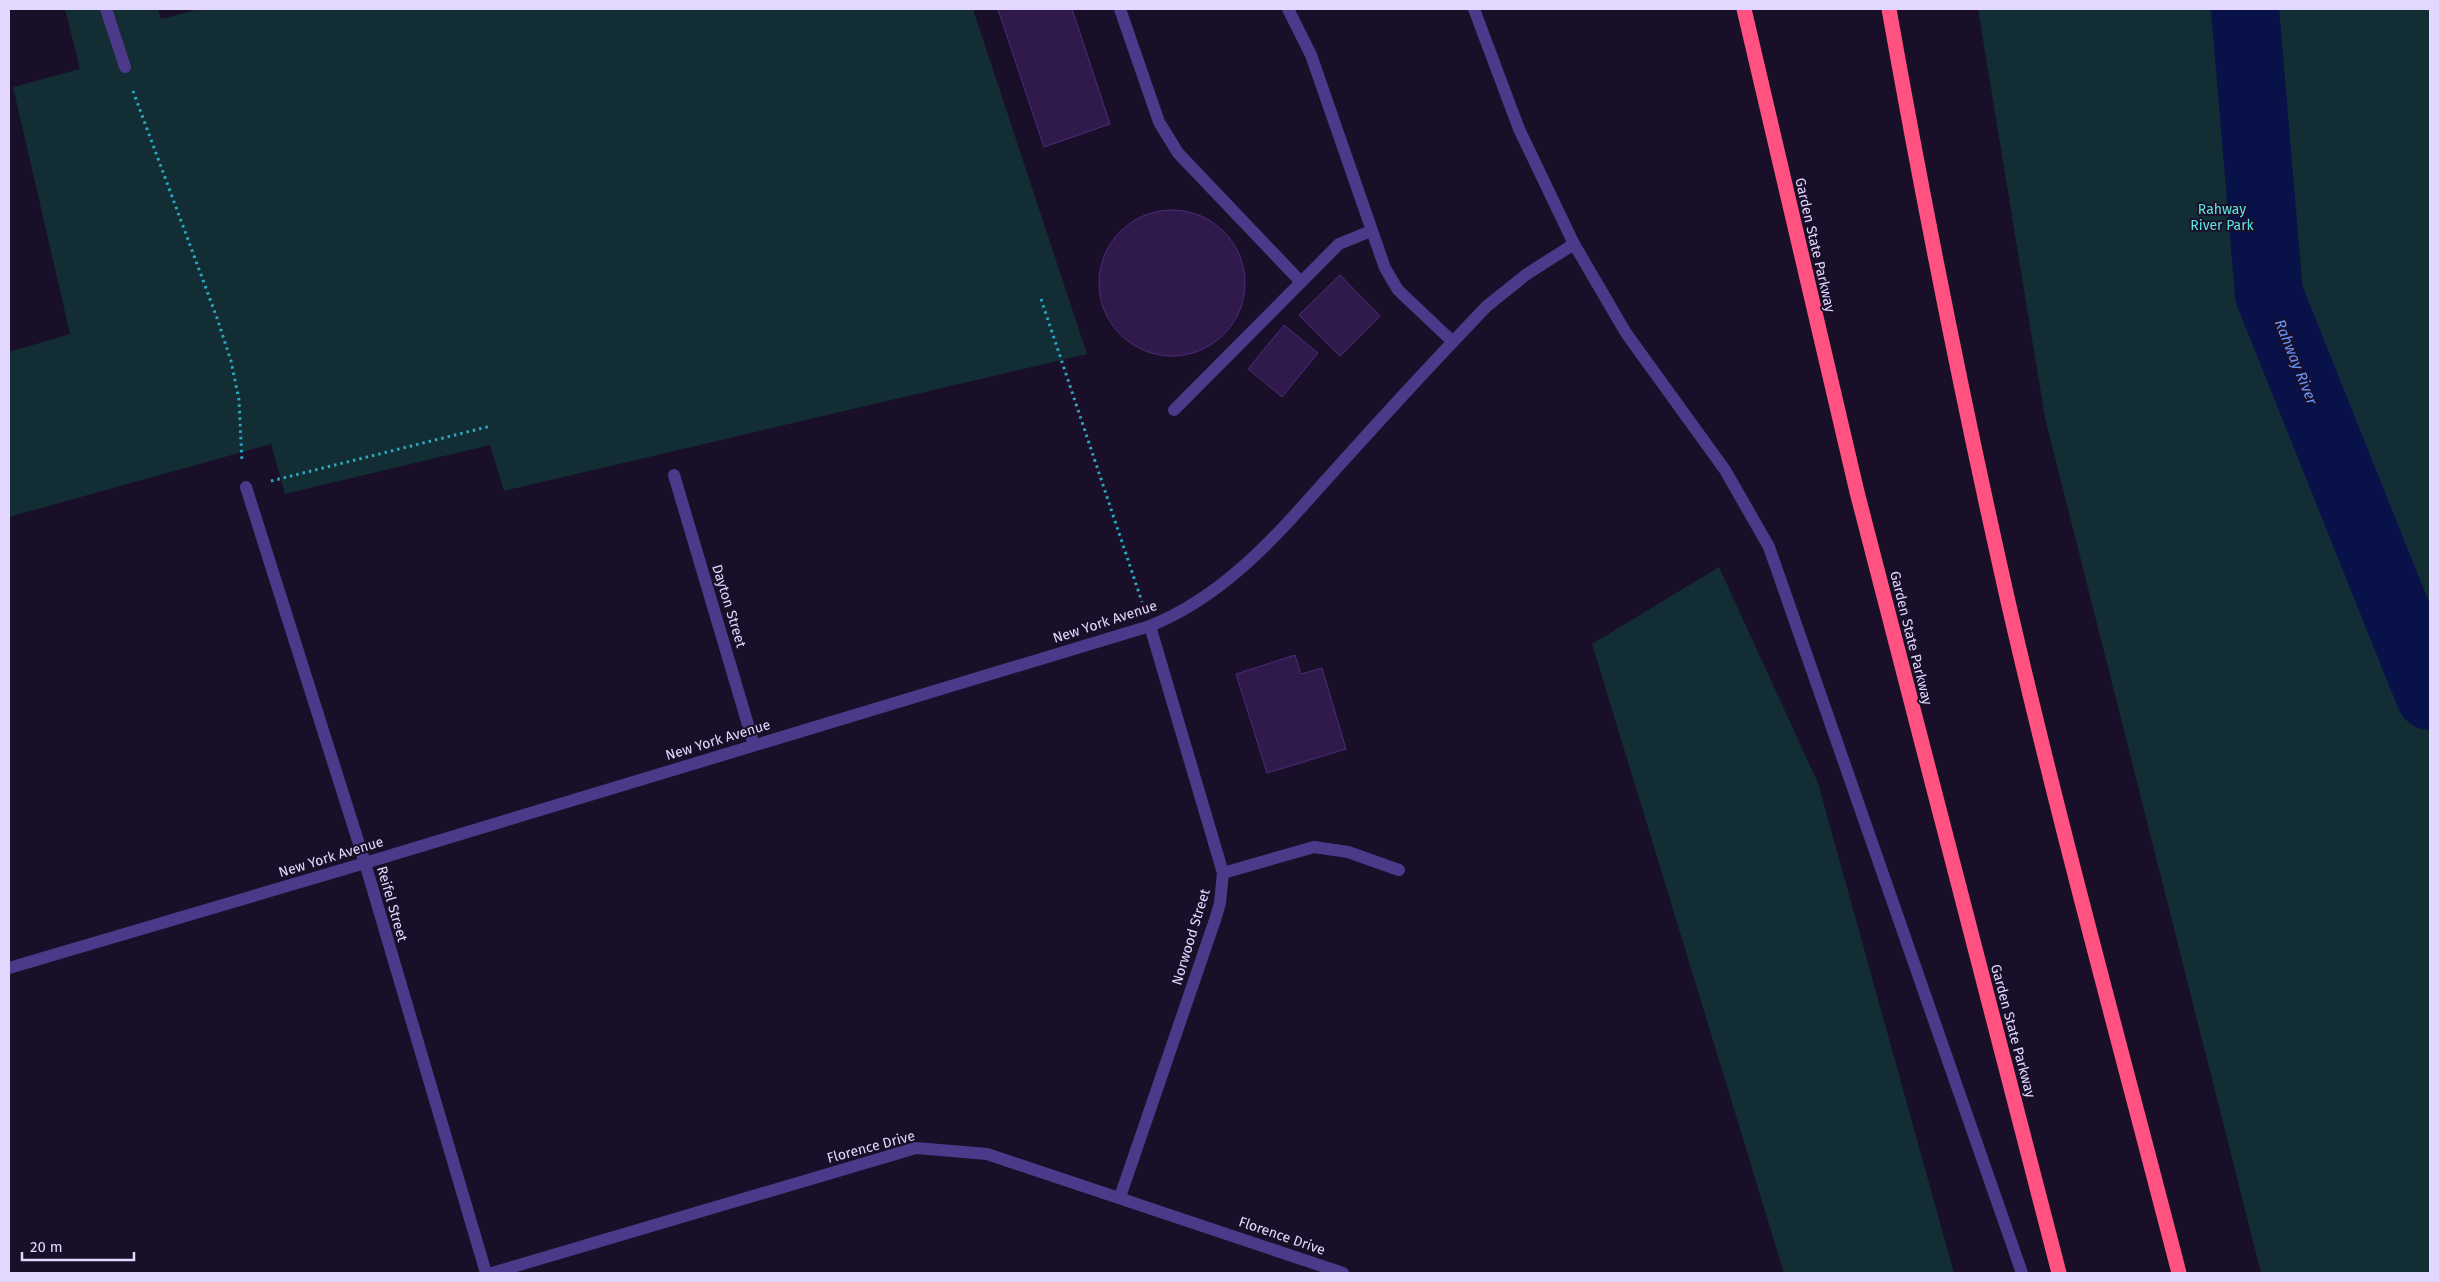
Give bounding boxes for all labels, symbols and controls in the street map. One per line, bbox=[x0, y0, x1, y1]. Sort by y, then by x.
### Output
street label: Garden State Parkway bbox=[1791, 176, 1839, 314]
park label: Rahway River Park bbox=[2190, 201, 2255, 234]
water label: Rahway River bbox=[2271, 317, 2322, 408]
street label: Dayton Street bbox=[708, 562, 750, 651]
street label: Garden State Parkway bbox=[1886, 569, 1936, 707]
street label: New York Avenue bbox=[1051, 597, 1159, 647]
street label: New York Avenue bbox=[664, 716, 772, 764]
street label: New York Avenue bbox=[277, 833, 385, 881]
street label: Reifel Street bbox=[373, 864, 411, 945]
street label: Norwood Street bbox=[1168, 886, 1214, 987]
street label: Garden State Parkway bbox=[1987, 962, 2039, 1100]
street label: Florence Drive bbox=[825, 1127, 917, 1167]
street label: Florence Drive bbox=[1237, 1213, 1327, 1259]
scale bar bbox=[22, 1230, 135, 1262]
text: 20 m bbox=[30, 1238, 63, 1256]

